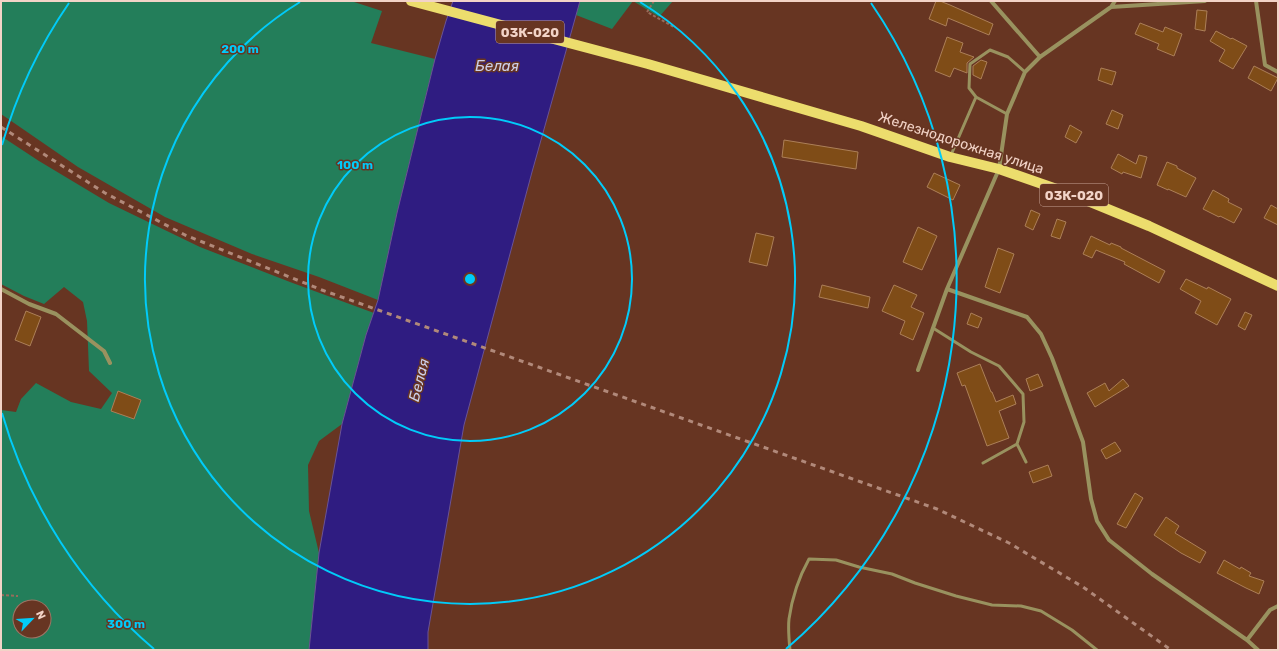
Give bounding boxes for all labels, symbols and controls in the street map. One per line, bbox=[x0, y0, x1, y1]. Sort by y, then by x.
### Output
road number: 03К-020 bbox=[496, 21, 564, 43]
text: 200 m bbox=[221, 42, 259, 56]
water label: Белая bbox=[475, 57, 519, 75]
street label: Железнодорожная улица bbox=[876, 108, 1046, 178]
text: 100 m bbox=[337, 158, 373, 172]
road number: 03К-020 bbox=[1040, 184, 1108, 206]
centre of rings bbox=[463, 272, 477, 286]
water label: Белая bbox=[405, 357, 433, 403]
north arrow bbox=[12, 599, 52, 639]
text: N bbox=[33, 609, 48, 621]
text: 300 m bbox=[107, 617, 145, 631]

